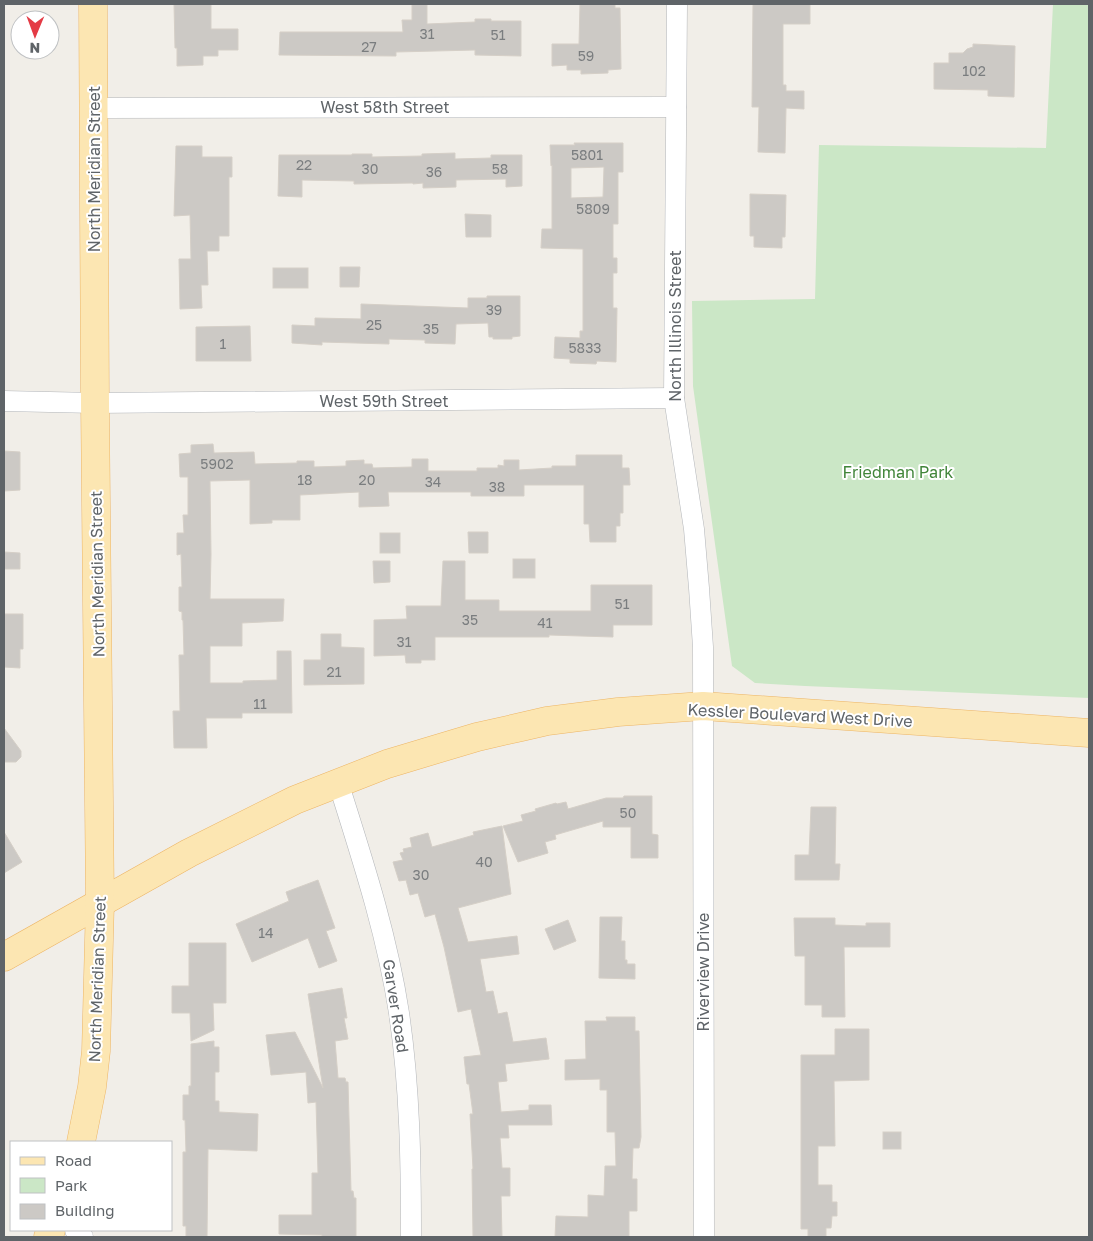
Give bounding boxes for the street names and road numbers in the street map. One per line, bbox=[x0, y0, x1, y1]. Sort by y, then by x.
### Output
street label: North Meridian Street bbox=[84, 86, 104, 252]
street label: West 58th Street bbox=[320, 97, 450, 117]
street label: North Illinois Street bbox=[665, 250, 685, 402]
street label: West 59th Street bbox=[319, 391, 449, 411]
street label: North Meridian Street bbox=[86, 491, 108, 657]
street label: Kessler Boulevard West Drive bbox=[687, 699, 913, 731]
street label: North Meridian Street bbox=[84, 895, 110, 1063]
street label: Riverview Drive bbox=[693, 913, 713, 1031]
street label: Garver Road bbox=[379, 958, 413, 1054]

